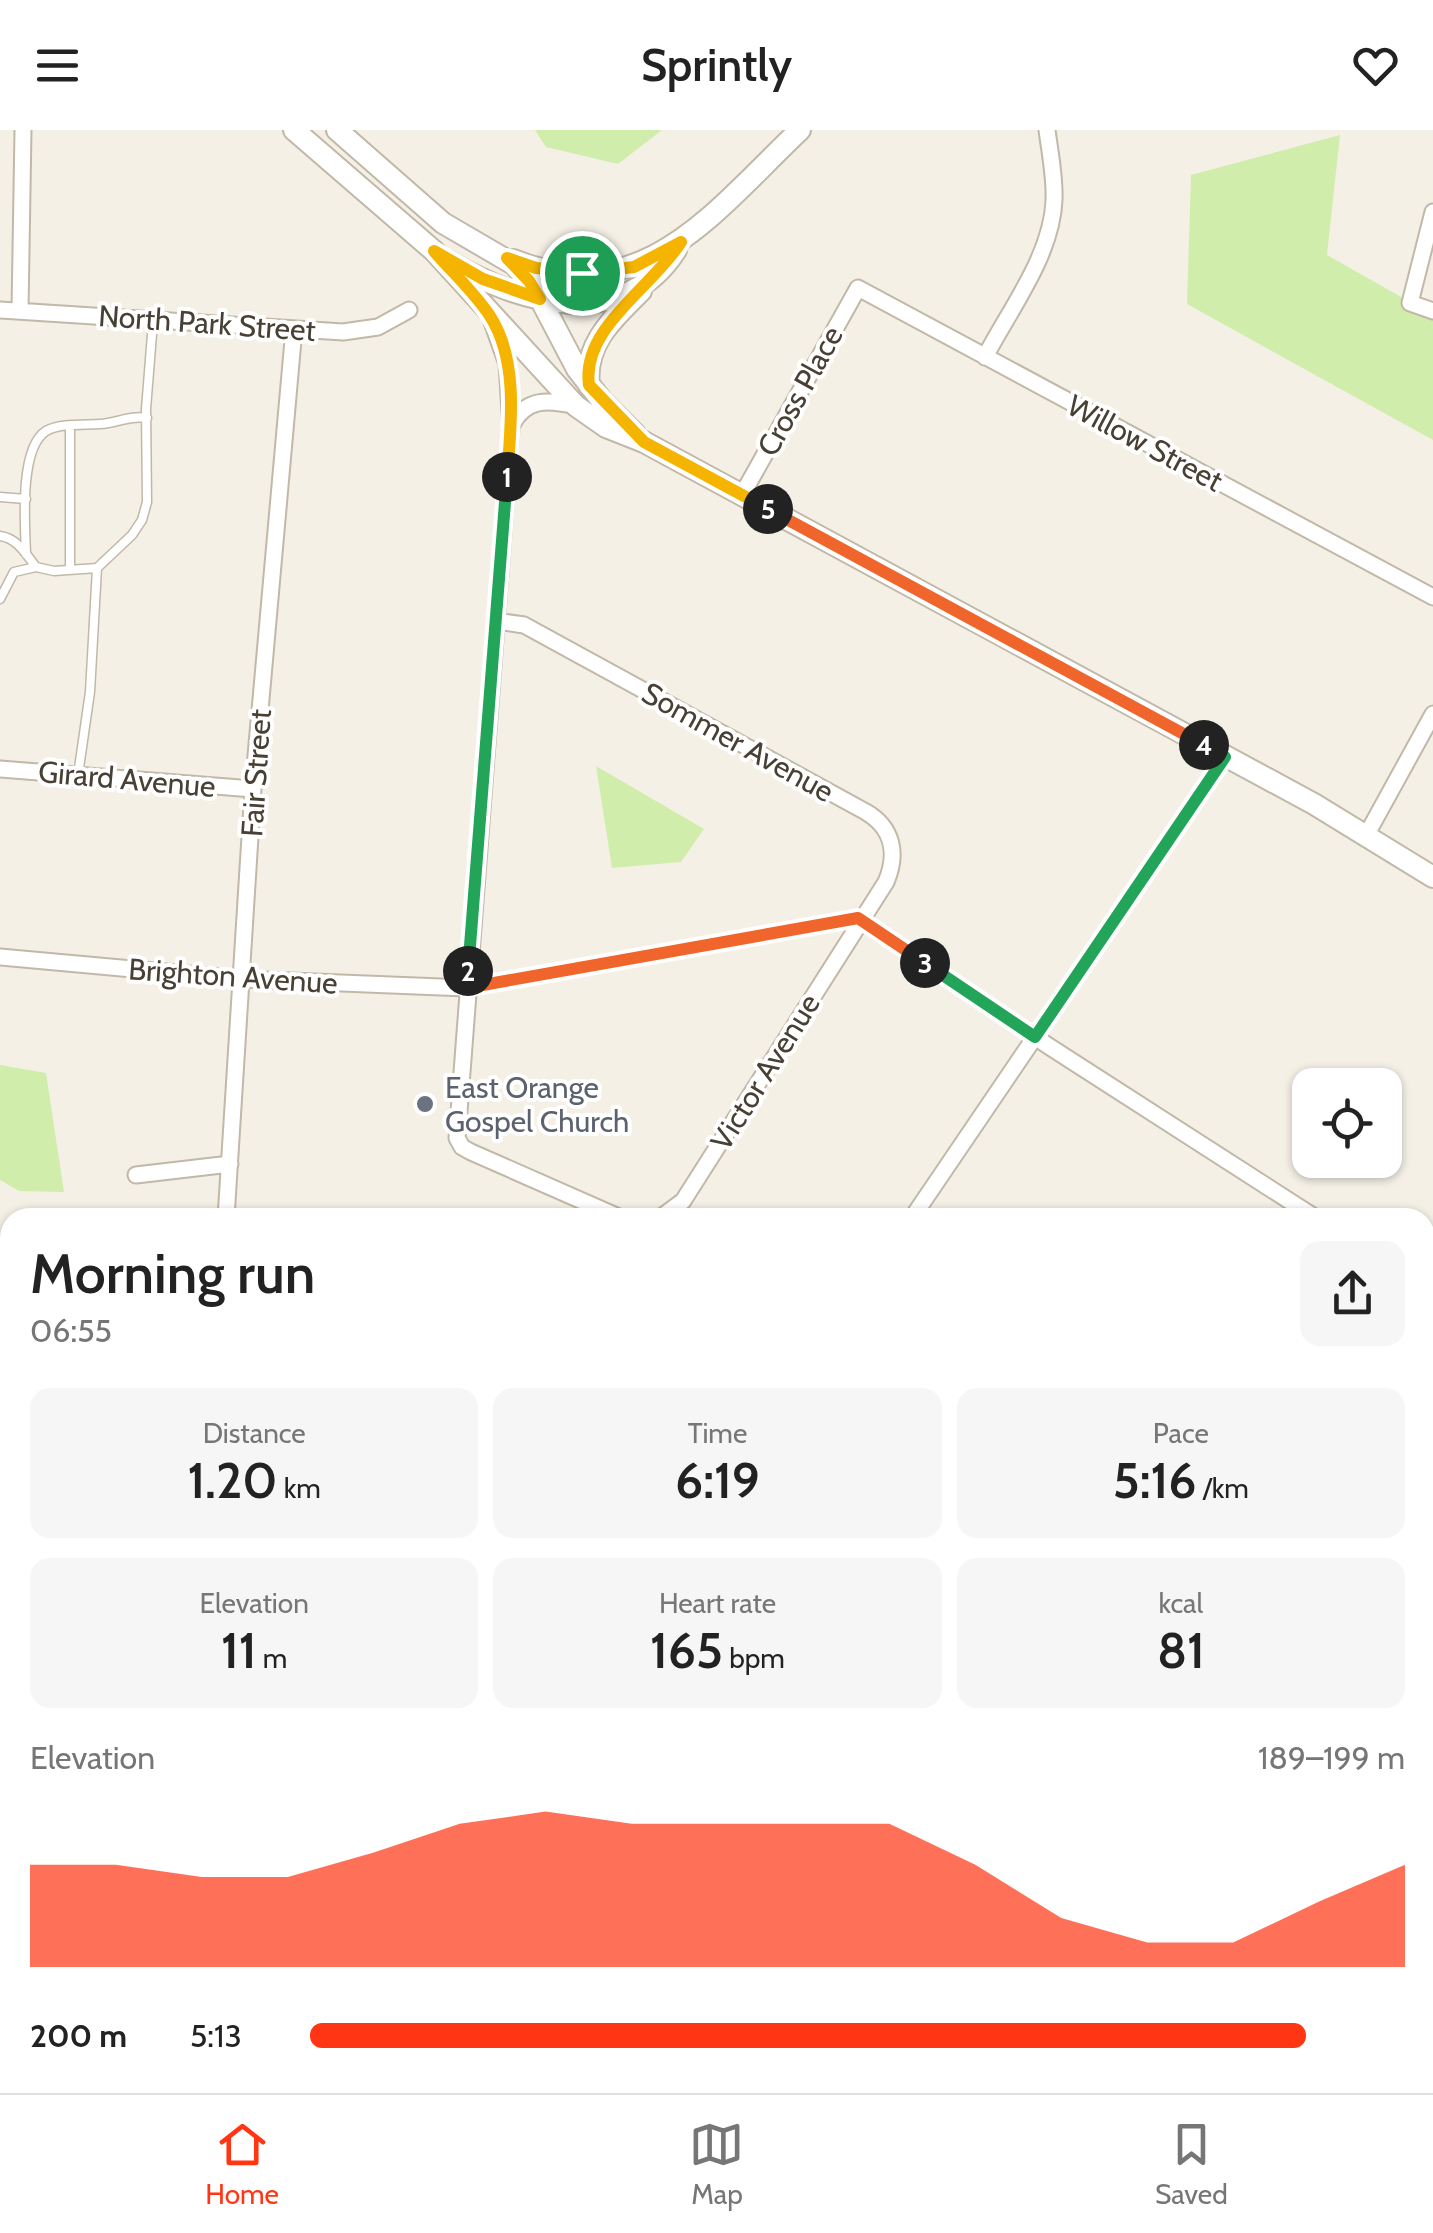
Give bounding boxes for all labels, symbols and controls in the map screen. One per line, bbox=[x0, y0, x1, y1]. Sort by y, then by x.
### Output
icon: menu bbox=[30, 38, 85, 93]
text: Sprintly bbox=[641, 38, 792, 92]
icon: heart bbox=[1348, 38, 1403, 93]
pin bbox=[540, 231, 625, 316]
icon: arrive bbox=[555, 246, 610, 301]
street label: North Park Street bbox=[97, 297, 317, 349]
street label: Cross Place bbox=[749, 320, 851, 462]
street label: Willow Street bbox=[1061, 387, 1229, 499]
pin: 1 bbox=[482, 452, 532, 502]
text: 1 bbox=[502, 460, 512, 494]
pin: 5 bbox=[743, 484, 793, 534]
text: 5 bbox=[760, 492, 776, 526]
street label: Sommer Avenue bbox=[636, 674, 840, 810]
street label: Fair Street bbox=[233, 708, 279, 838]
pin: 4 bbox=[1179, 720, 1229, 770]
text: 4 bbox=[1195, 728, 1213, 762]
street label: Girard Avenue bbox=[37, 753, 217, 805]
pin: 3 bbox=[900, 938, 950, 988]
pin: 2 bbox=[443, 946, 493, 996]
text: 3 bbox=[917, 946, 933, 980]
street label: Brighton Avenue bbox=[127, 950, 339, 1002]
text: 2 bbox=[461, 954, 475, 988]
street label: Victor Avenue bbox=[702, 987, 828, 1157]
map controls bbox=[1292, 1068, 1402, 1178]
button: locate bbox=[1292, 1068, 1402, 1178]
place label: East Orange Gospel Church bbox=[445, 1069, 629, 1140]
marker: East Orange Gospel Church bbox=[414, 1093, 436, 1115]
text: Morning run bbox=[30, 1240, 315, 1307]
button: share bbox=[1300, 1241, 1405, 1346]
text: 06:55 bbox=[30, 1311, 112, 1350]
text: Distance bbox=[203, 1416, 306, 1450]
text: Time bbox=[688, 1416, 747, 1450]
text: Pace bbox=[1153, 1416, 1209, 1450]
text: 1.20 bbox=[187, 1450, 277, 1511]
text: 6:19 bbox=[675, 1450, 760, 1511]
text: 5:16 bbox=[1113, 1450, 1196, 1511]
text: km bbox=[277, 1471, 321, 1505]
text: /km bbox=[1196, 1471, 1249, 1505]
text: Elevation bbox=[199, 1586, 309, 1620]
text: Heart rate bbox=[659, 1586, 776, 1620]
text: kcal bbox=[1158, 1586, 1203, 1620]
text: 11 bbox=[221, 1620, 256, 1681]
text: 165 bbox=[650, 1620, 723, 1681]
text: 81 bbox=[1157, 1620, 1205, 1681]
text: m bbox=[256, 1641, 287, 1675]
text: bpm bbox=[723, 1641, 785, 1675]
text: Elevation bbox=[30, 1738, 155, 1777]
text: 189–199 m bbox=[1258, 1738, 1405, 1777]
text: 200 m bbox=[30, 2016, 127, 2055]
text: 5:13 bbox=[190, 2016, 242, 2055]
tab: Home bbox=[205, 2117, 279, 2211]
tab: Map bbox=[689, 2117, 744, 2211]
tab: Saved bbox=[1155, 2117, 1228, 2211]

